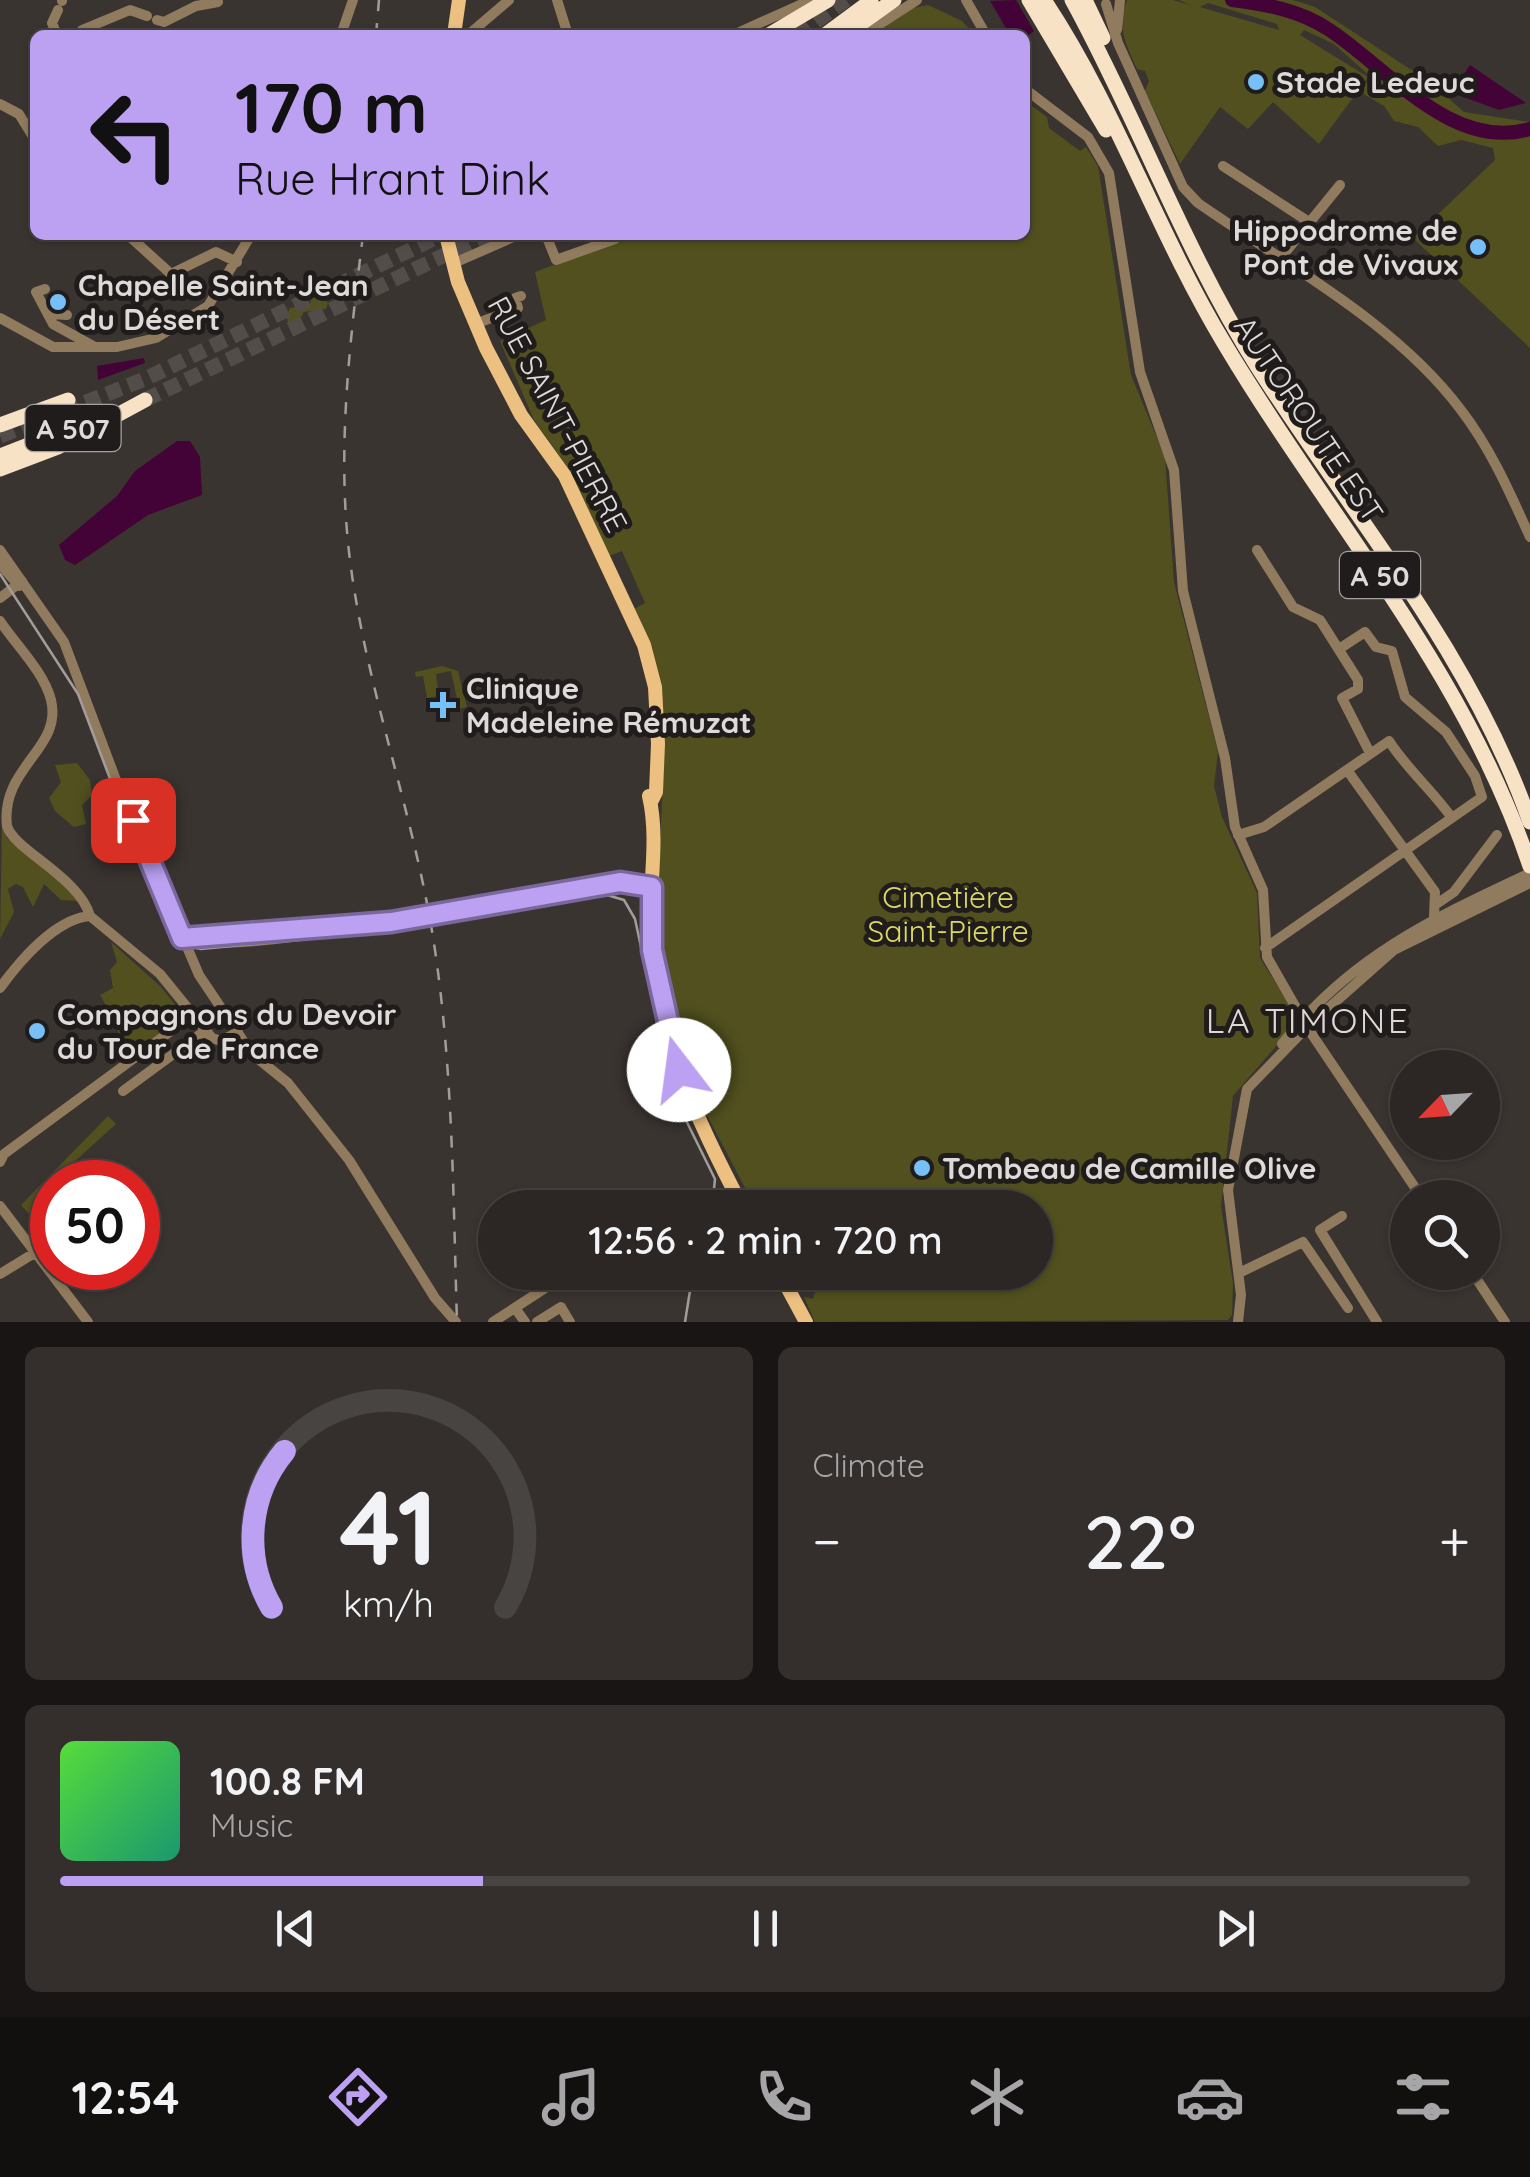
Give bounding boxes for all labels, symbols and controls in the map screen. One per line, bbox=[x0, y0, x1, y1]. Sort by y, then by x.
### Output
text: 170 m bbox=[235, 63, 428, 151]
place label: Stade Ledeuc bbox=[1276, 63, 1474, 101]
icon: left bbox=[70, 70, 200, 200]
marker: Stade Ledeuc bbox=[1245, 71, 1267, 93]
text: Rue Hrant Dink bbox=[235, 150, 550, 206]
place label: Hippodrome de Pont de Vivaux bbox=[1233, 211, 1458, 283]
marker: Hippodrome de Pont de Vivaux bbox=[1467, 236, 1489, 258]
place label: Chapelle Saint-Jean du Désert bbox=[78, 266, 369, 338]
street label: RUE SAINT-PIERRE bbox=[480, 290, 636, 538]
marker: Chapelle Saint-Jean du Désert bbox=[47, 291, 69, 313]
street label: AUTOROUTE EST bbox=[1226, 309, 1392, 529]
road number: A 507 bbox=[26, 405, 120, 451]
road number: A 50 bbox=[1340, 552, 1420, 598]
place label: Clinique Madeleine Rémuzat bbox=[466, 669, 752, 741]
marker: Clinique Madeleine Rémuzat bbox=[430, 692, 456, 718]
pin bbox=[91, 778, 176, 863]
icon: arrive bbox=[106, 793, 161, 848]
park label: Cimetière Saint-Pierre bbox=[867, 878, 1029, 950]
place label: Compagnons du Devoir du Tour de France bbox=[57, 995, 396, 1067]
district label: LA TIMONE bbox=[1206, 998, 1410, 1042]
position arrow bbox=[627, 1018, 731, 1122]
marker: Compagnons du Devoir du Tour de France bbox=[26, 1020, 48, 1042]
north arrow bbox=[1390, 1050, 1500, 1160]
map controls bbox=[1390, 1050, 1500, 1290]
place label: Tombeau de Camille Olive bbox=[942, 1149, 1316, 1187]
marker: Tombeau de Camille Olive bbox=[911, 1157, 933, 1179]
speed limit sign: 50 bbox=[30, 1160, 160, 1290]
button: search bbox=[1390, 1180, 1500, 1290]
text: 12:56 · 2 min · 720 m bbox=[588, 1216, 943, 1264]
text: Climate bbox=[813, 1445, 925, 1485]
text: 41 bbox=[339, 1461, 438, 1591]
text: 22° bbox=[1084, 1494, 1196, 1588]
text: − bbox=[813, 1506, 841, 1575]
text: + bbox=[1439, 1506, 1470, 1575]
text: km/h bbox=[343, 1581, 434, 1626]
text: 100.8 FM bbox=[210, 1757, 365, 1805]
text: Music bbox=[210, 1805, 293, 1845]
icon: previous bbox=[268, 1901, 323, 1956]
icon: pause bbox=[738, 1901, 793, 1956]
icon: next bbox=[1208, 1901, 1263, 1956]
icon: directions bbox=[323, 2062, 393, 2132]
icon: music bbox=[536, 2062, 606, 2132]
icon: phone bbox=[749, 2062, 819, 2132]
icon: climate bbox=[962, 2062, 1032, 2132]
icon: car bbox=[1175, 2062, 1245, 2132]
icon: filters bbox=[1388, 2062, 1458, 2132]
text: 12:54 bbox=[72, 2069, 179, 2125]

